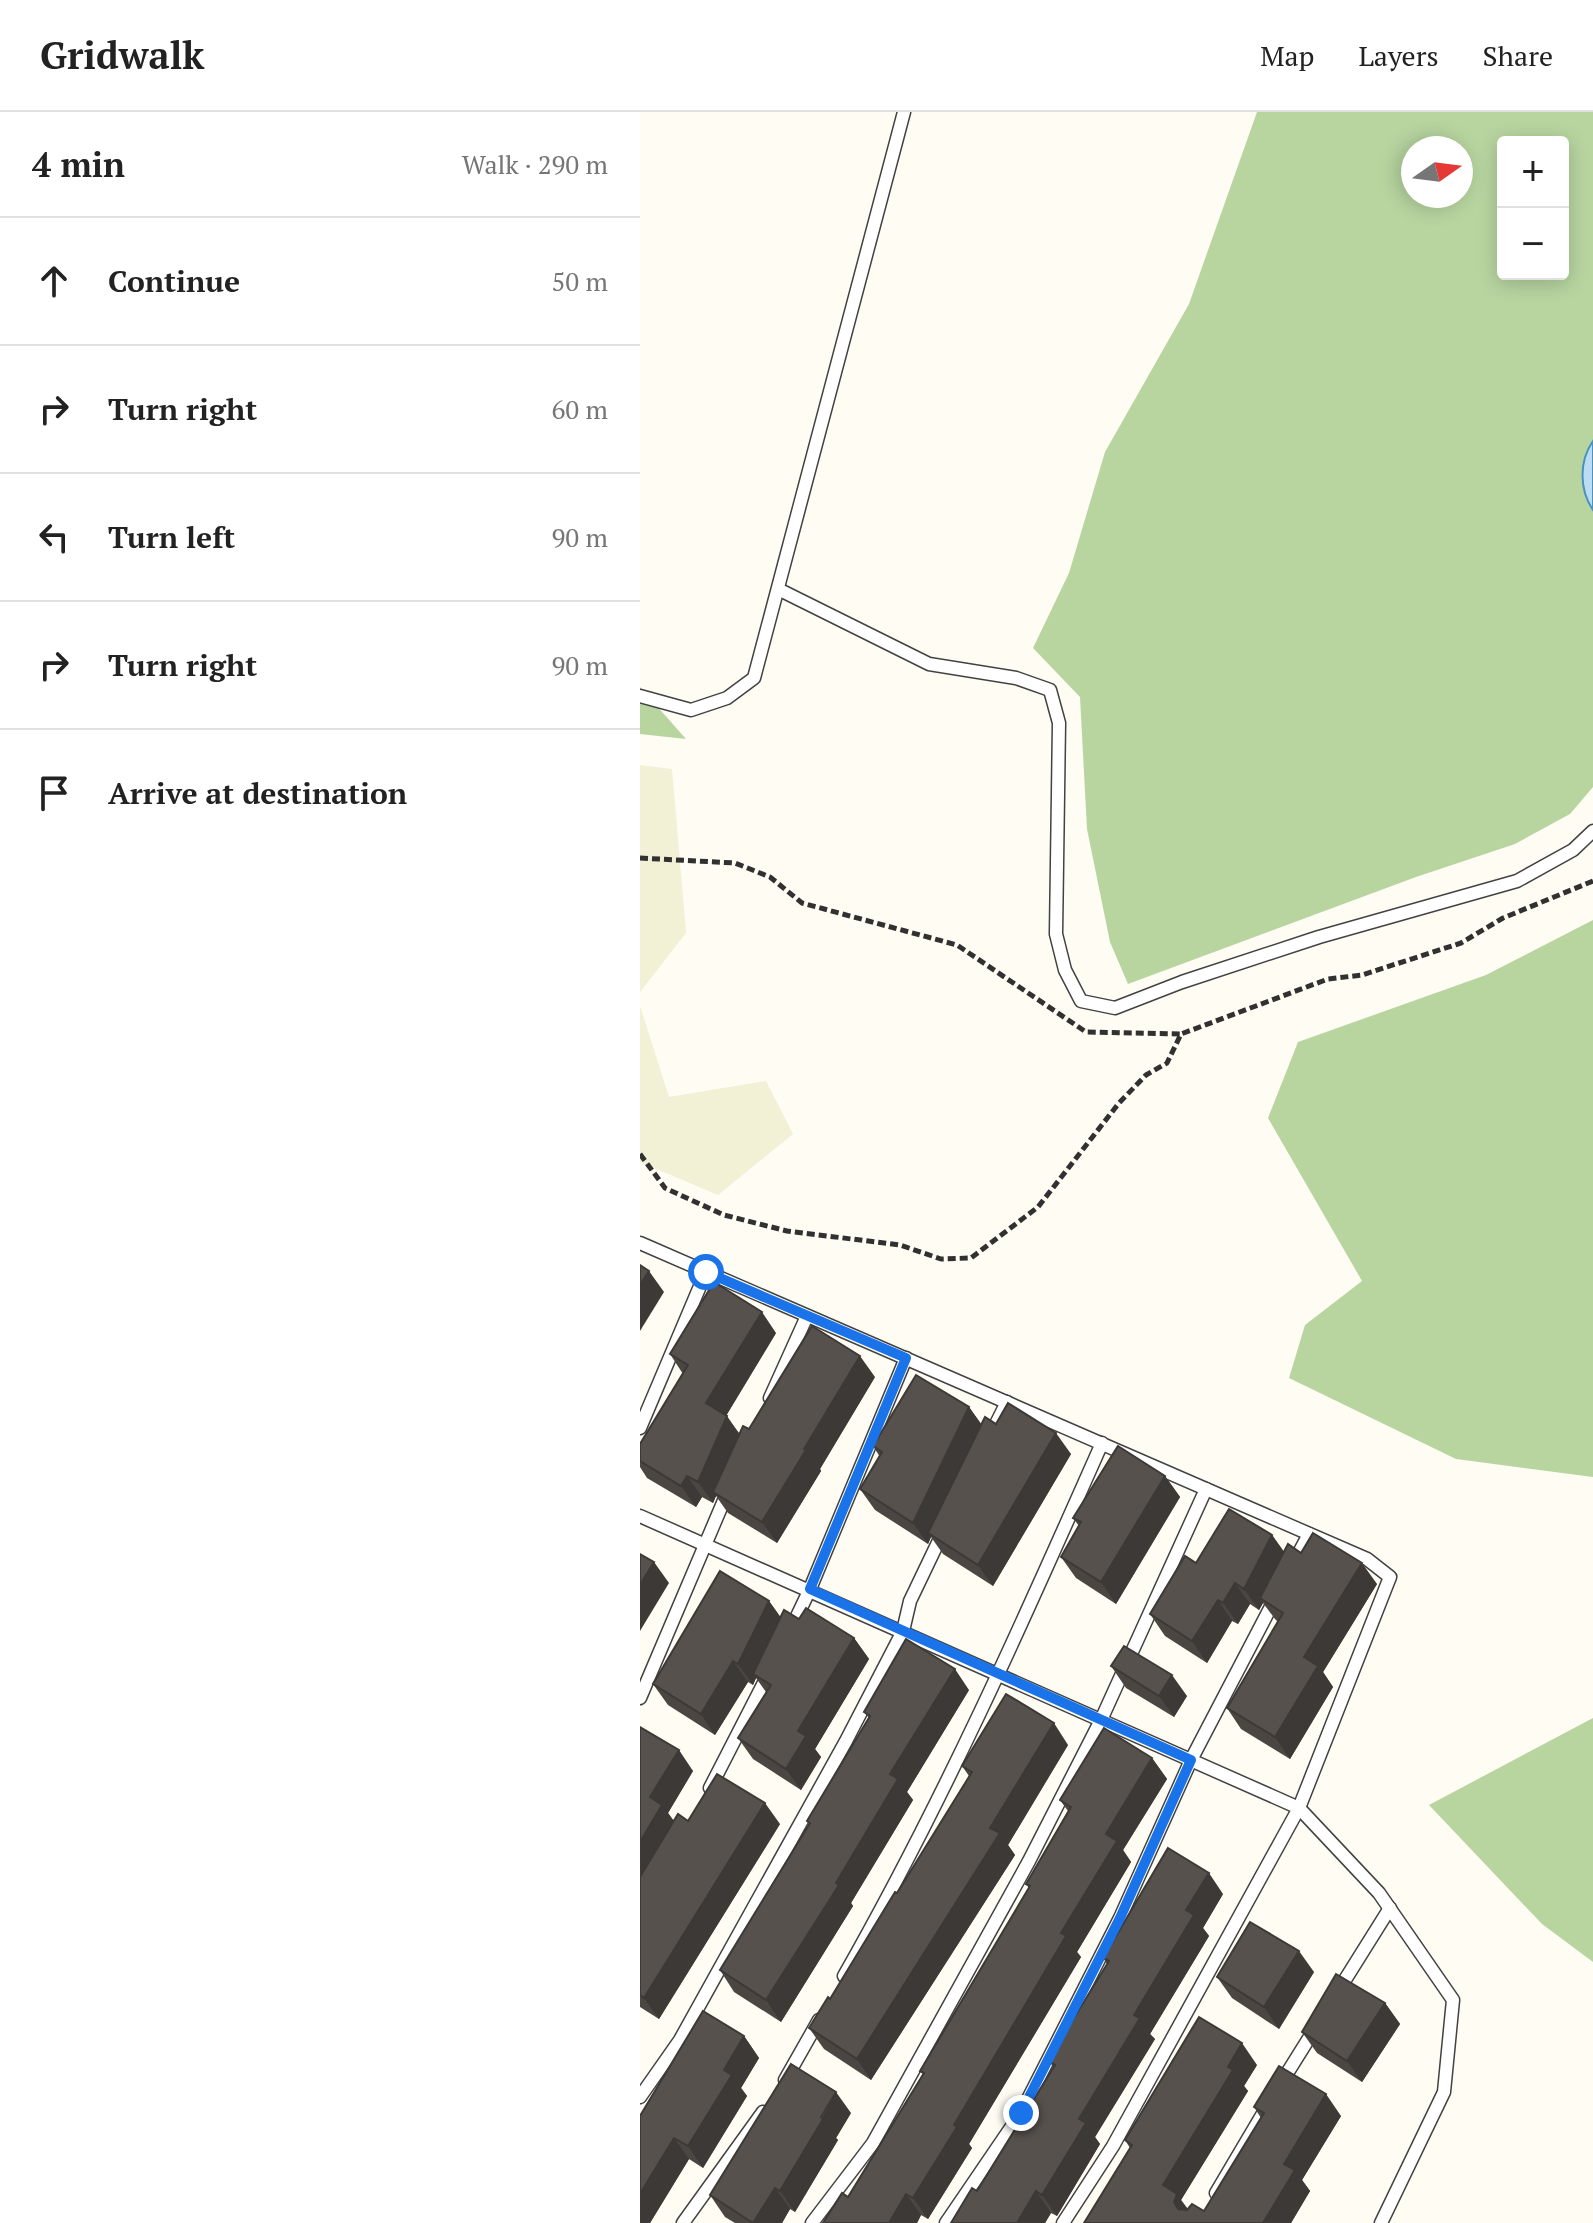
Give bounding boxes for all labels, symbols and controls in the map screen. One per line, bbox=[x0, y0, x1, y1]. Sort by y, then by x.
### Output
text: Gridwalk bbox=[40, 30, 204, 80]
text: Map bbox=[1260, 37, 1314, 74]
text: Layers bbox=[1358, 37, 1439, 74]
text: Share bbox=[1483, 37, 1553, 74]
north arrow bbox=[1401, 136, 1473, 208]
map controls bbox=[1497, 136, 1569, 280]
button: + bbox=[1497, 136, 1569, 208]
text: 4 min bbox=[32, 142, 125, 187]
text: Walk · 290 m bbox=[462, 147, 608, 181]
button: − bbox=[1497, 208, 1569, 280]
icon: ahead bbox=[32, 259, 76, 303]
text: Continue bbox=[108, 261, 240, 301]
text: 50 m bbox=[552, 264, 608, 298]
icon: right bbox=[32, 387, 76, 431]
text: Turn right bbox=[108, 389, 257, 429]
text: 60 m bbox=[552, 392, 608, 426]
icon: left bbox=[32, 515, 76, 559]
text: Turn left bbox=[108, 517, 235, 557]
text: 90 m bbox=[552, 520, 608, 554]
icon: right bbox=[32, 643, 76, 687]
text: Turn right bbox=[108, 645, 257, 685]
text: 90 m bbox=[552, 648, 608, 682]
icon: arrive bbox=[32, 771, 76, 815]
text: Arrive at destination bbox=[108, 773, 407, 813]
route start bbox=[688, 1254, 724, 1290]
route end bbox=[1003, 2095, 1039, 2131]

